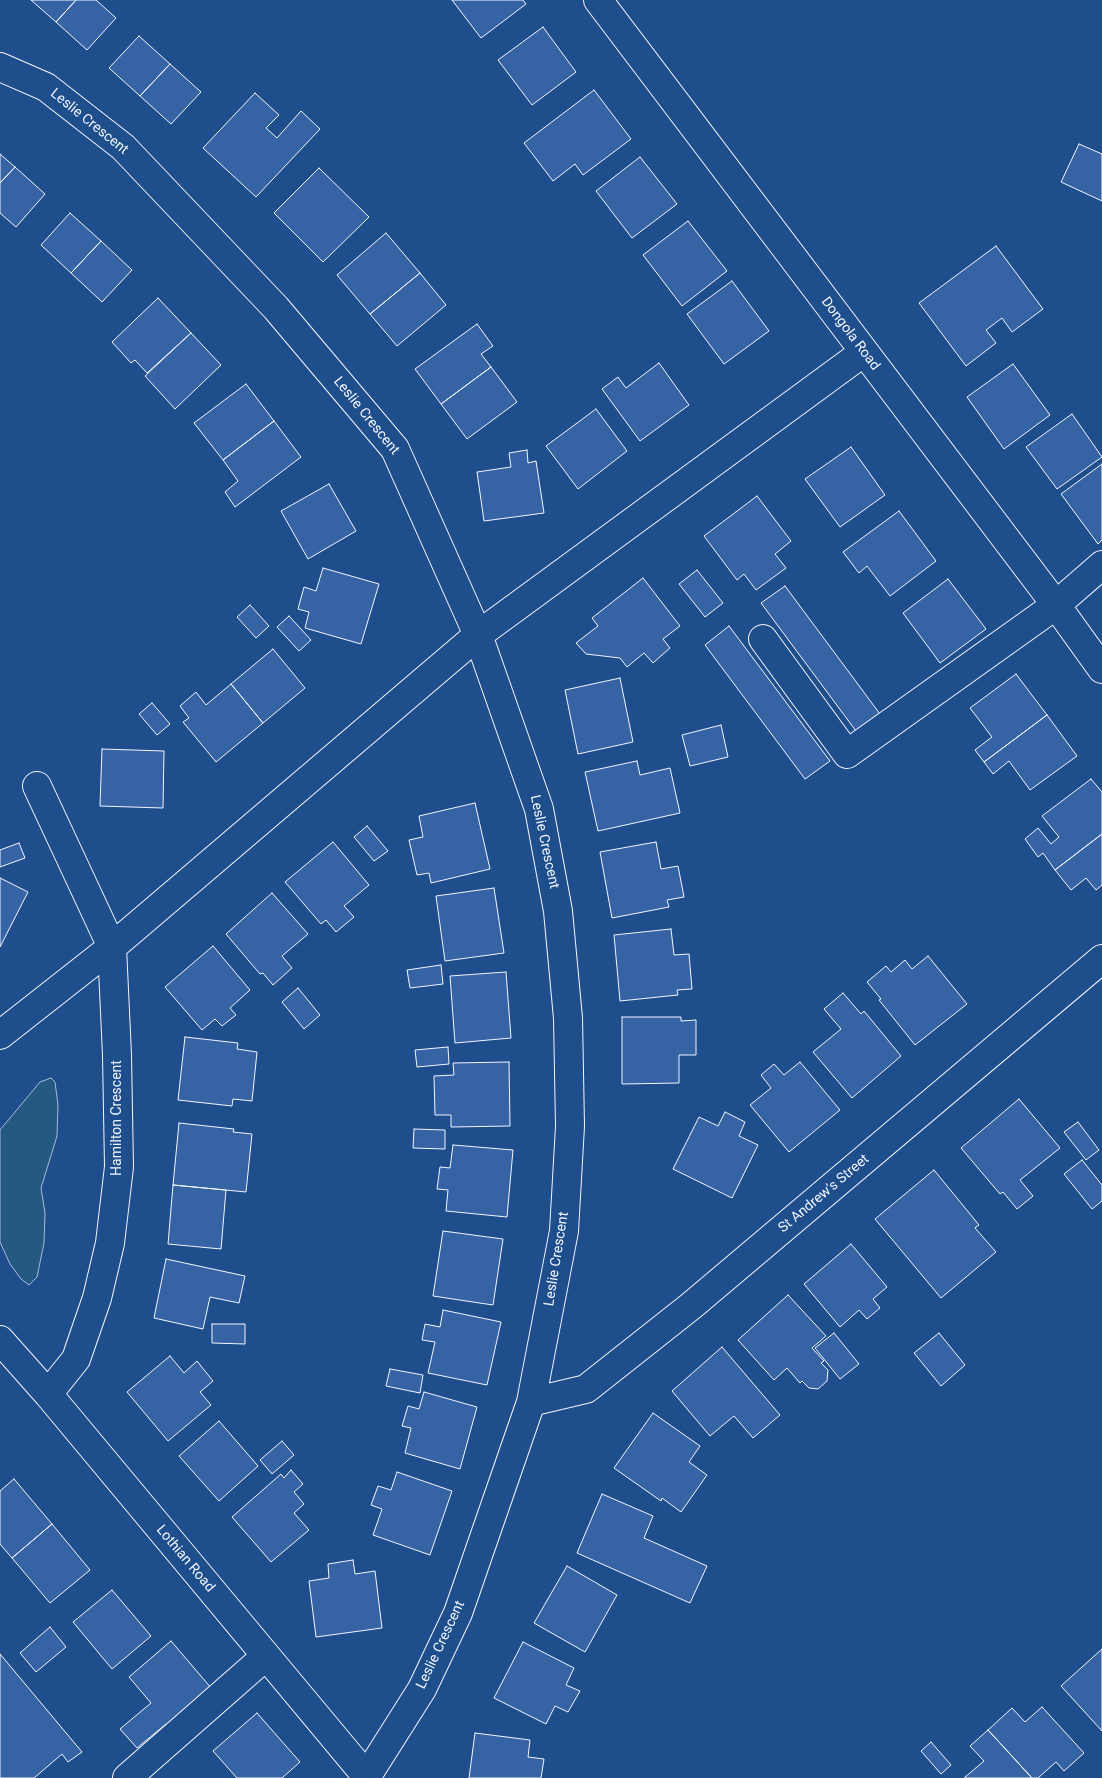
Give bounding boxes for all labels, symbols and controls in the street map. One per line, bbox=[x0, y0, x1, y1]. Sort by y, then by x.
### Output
street label: Leslie Crescent bbox=[47, 85, 131, 159]
street label: Dongola Road bbox=[817, 294, 883, 374]
street label: Leslie Crescent bbox=[329, 374, 403, 458]
street label: Leslie Crescent bbox=[526, 794, 562, 890]
street label: Hamilton Crescent bbox=[109, 1060, 125, 1176]
street label: St Andrew's Street bbox=[775, 1151, 873, 1237]
street label: Leslie Crescent bbox=[541, 1211, 573, 1307]
street label: Lothian Road bbox=[152, 1522, 218, 1596]
street label: Leslie Crescent bbox=[413, 1598, 469, 1692]

